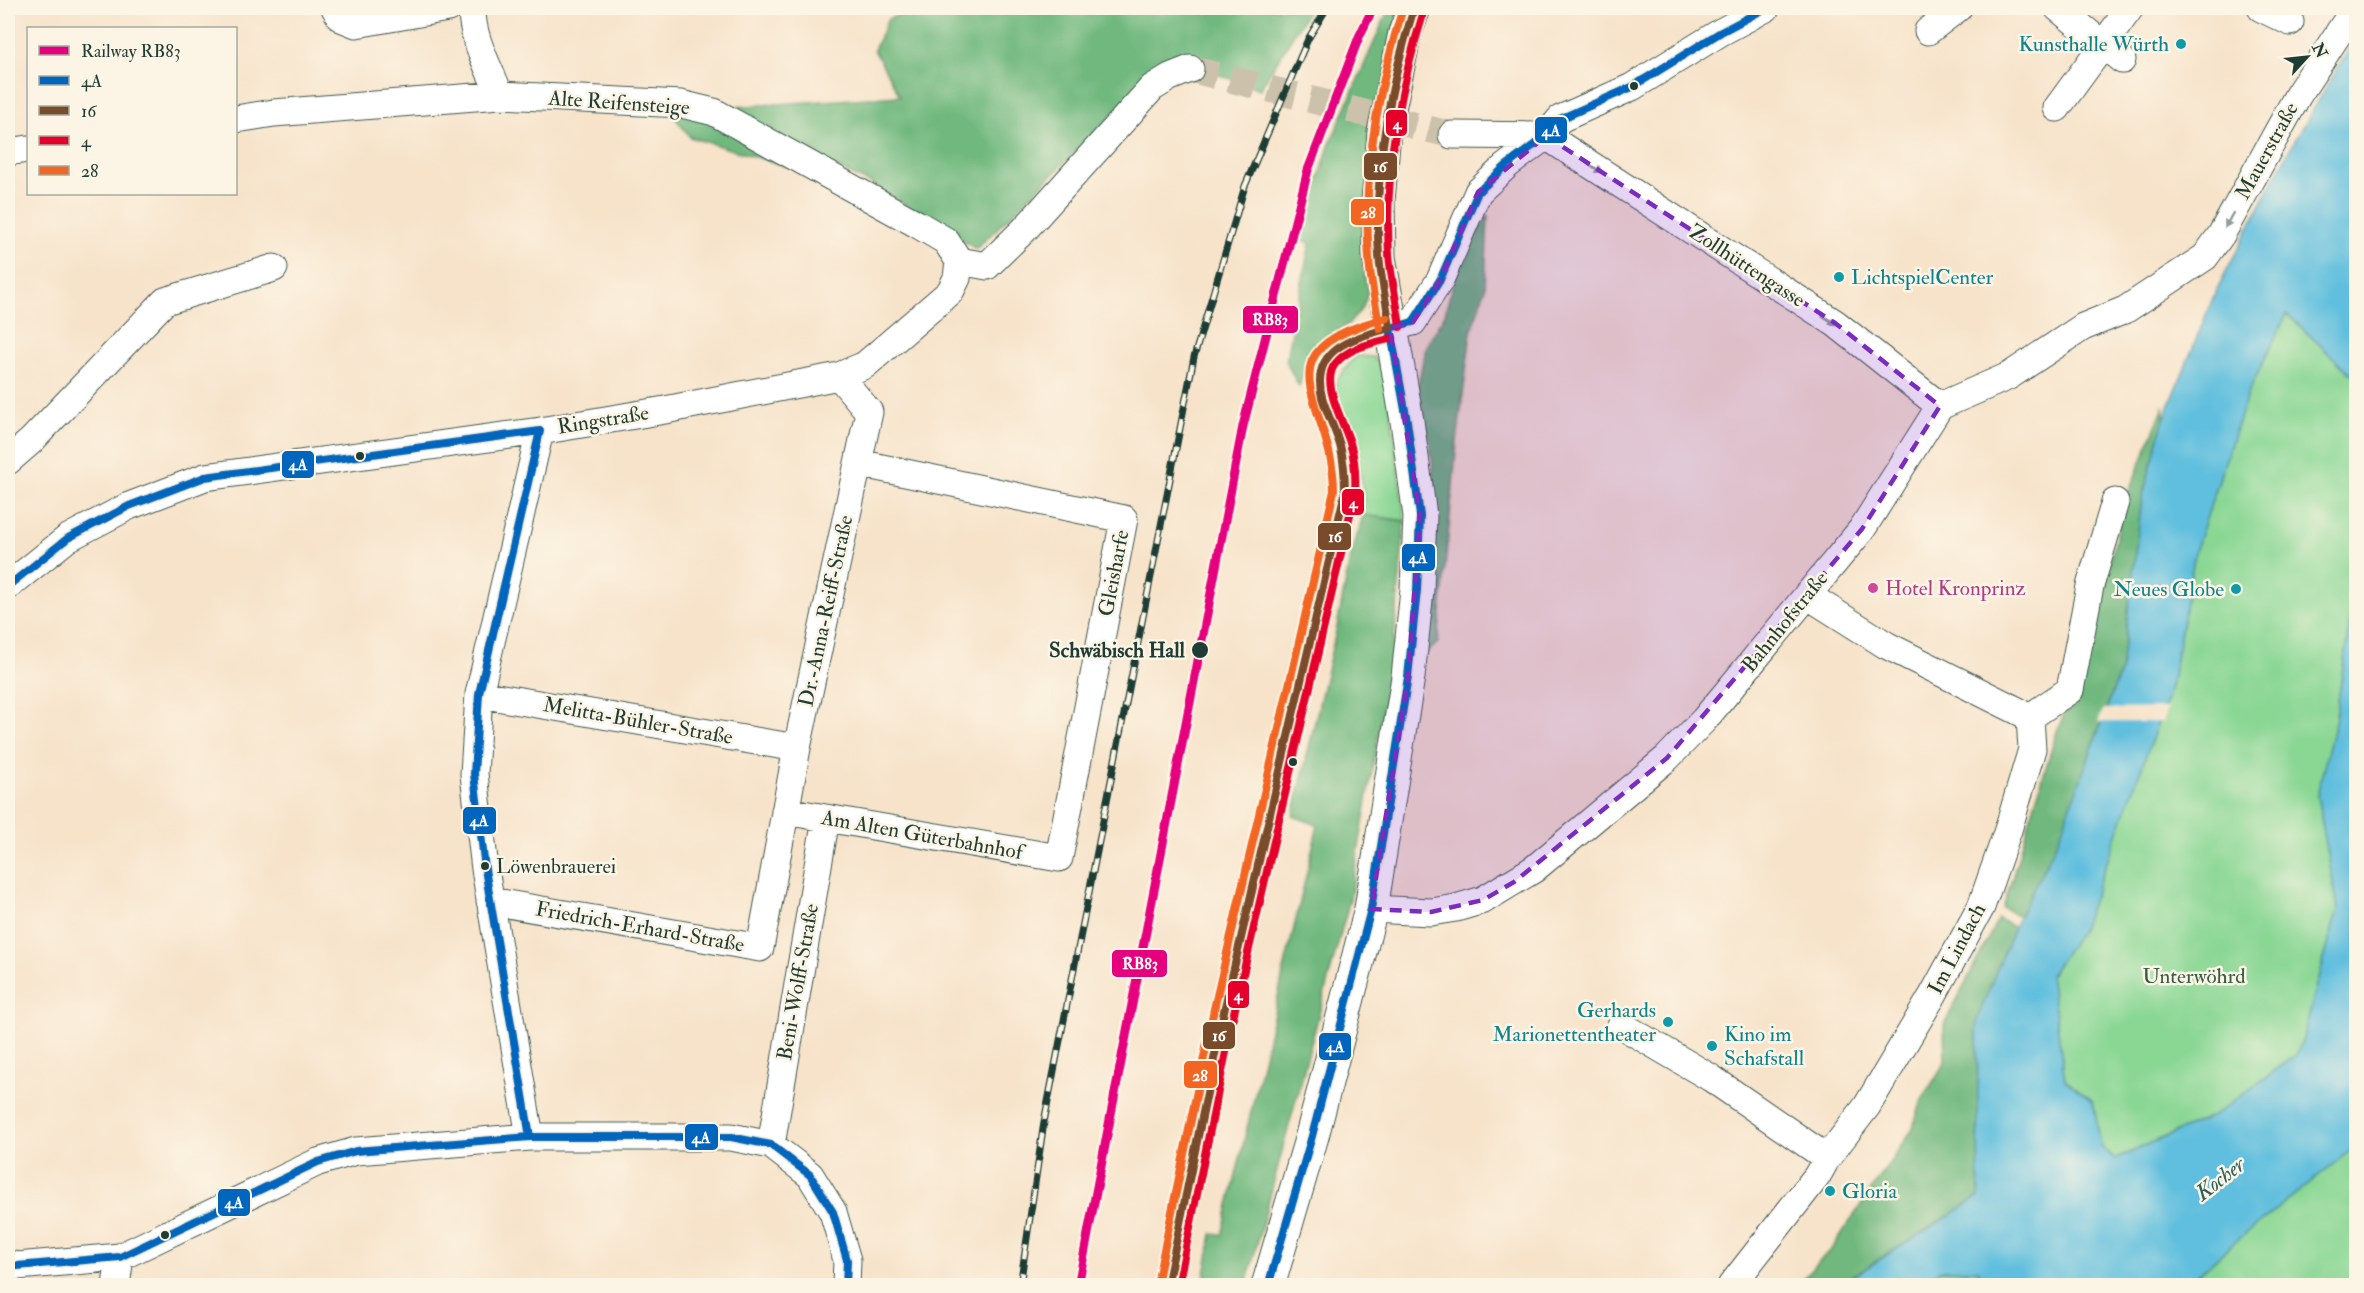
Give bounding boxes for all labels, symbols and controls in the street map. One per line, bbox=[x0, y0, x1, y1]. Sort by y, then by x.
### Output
legend bbox=[27, 27, 237, 195]
north arrow bbox=[2277, 27, 2337, 87]
place label: Kunsthalle Würth bbox=[2018, 31, 2169, 58]
marker: Kunsthalle Würth bbox=[2174, 37, 2188, 51]
text: N bbox=[2307, 39, 2332, 62]
text: Railway RB83 bbox=[81, 40, 181, 63]
text: 4A bbox=[81, 70, 103, 93]
unlabelled marker bbox=[1628, 80, 1640, 92]
street label: Alte Reifensteige bbox=[546, 85, 691, 121]
street label: Mauerstraße bbox=[2229, 98, 2305, 204]
text: 16 bbox=[81, 100, 97, 123]
line badge: 4 bbox=[1385, 109, 1408, 137]
text: 4 bbox=[1392, 114, 1403, 134]
line badge: 4A bbox=[1534, 116, 1568, 144]
text: 4A bbox=[1541, 121, 1561, 141]
text: 4 bbox=[81, 130, 92, 153]
line badge: 16 bbox=[1363, 152, 1398, 181]
text: 16 bbox=[1373, 157, 1389, 177]
text: 28 bbox=[81, 160, 99, 183]
one-way arrow bbox=[1587, 162, 1603, 173]
line badge: 28 bbox=[1350, 198, 1385, 226]
text: 28 bbox=[1360, 203, 1376, 223]
one-way arrow bbox=[2224, 212, 2234, 229]
street label: Zollhüttengasse bbox=[1684, 218, 1811, 314]
place label: LichtspielCenter bbox=[1851, 264, 1994, 291]
marker: LichtspielCenter bbox=[1832, 270, 1846, 284]
line badge: RB83 bbox=[1242, 305, 1299, 334]
text: RB83 bbox=[1252, 310, 1288, 330]
one-way arrow bbox=[1821, 314, 1837, 325]
street label: Ringstraße bbox=[555, 399, 651, 441]
line badge: 4A bbox=[281, 450, 315, 479]
unlabelled marker bbox=[354, 450, 366, 462]
text: 4A bbox=[288, 455, 308, 475]
line badge: 4 bbox=[1341, 488, 1365, 516]
text: 4 bbox=[1348, 493, 1359, 513]
street label: Dr.-Anna-Reiff-Straße bbox=[792, 512, 860, 709]
line badge: 16 bbox=[1317, 522, 1352, 551]
street label: Gleisharfe bbox=[1092, 527, 1136, 618]
text: 16 bbox=[1328, 527, 1344, 547]
line badge: 4A bbox=[1401, 543, 1436, 572]
text: 4A bbox=[1408, 548, 1428, 568]
street label: Bahnhofstraße bbox=[1736, 566, 1834, 678]
place label: Hotel Kronprinz bbox=[1885, 575, 2026, 602]
place label: Neues Globe bbox=[2113, 576, 2224, 603]
marker: Hotel Kronprinz bbox=[1866, 581, 1880, 595]
marker: Neues Globe bbox=[2229, 582, 2243, 596]
place label: Schwäbisch Hall bbox=[1049, 637, 1186, 664]
marker: Schwäbisch Hall bbox=[1190, 640, 1210, 660]
street label: Melitta-Bühler-Straße bbox=[541, 691, 735, 751]
unlabelled marker bbox=[1287, 756, 1299, 768]
street label: Am Alten Güterbahnhof bbox=[818, 804, 1028, 867]
line badge: 4A bbox=[462, 806, 497, 835]
text: 4A bbox=[469, 811, 489, 831]
place label: Löwenbrauerei bbox=[496, 854, 616, 879]
marker: Löwenbrauerei bbox=[479, 860, 491, 872]
street label: Friedrich-Erhard-Straße bbox=[534, 895, 747, 959]
street label: Im Lindach bbox=[1922, 899, 1992, 999]
street label: Beni-Wolff-Straße bbox=[771, 901, 825, 1062]
line badge: RB83 bbox=[1111, 949, 1168, 978]
text: RB83 bbox=[1122, 954, 1158, 974]
park label: Unterwöhrd bbox=[2142, 963, 2246, 990]
line badge: 4 bbox=[1227, 980, 1250, 1009]
text: 4 bbox=[1233, 985, 1244, 1005]
place label: Gerhards Marionettentheater bbox=[1492, 997, 1656, 1048]
marker: Gerhards Marionettentheater bbox=[1661, 1015, 1675, 1029]
line badge: 16 bbox=[1202, 1021, 1236, 1050]
place label: Kino im Schafstall bbox=[1724, 1021, 1805, 1072]
text: 16 bbox=[1212, 1026, 1228, 1046]
line badge: 4A bbox=[1318, 1032, 1352, 1061]
text: 4A bbox=[1325, 1037, 1345, 1057]
marker: Kino im Schafstall bbox=[1705, 1039, 1719, 1053]
line badge: 28 bbox=[1183, 1060, 1218, 1089]
text: 28 bbox=[1192, 1066, 1208, 1086]
line badge: 4A bbox=[684, 1123, 719, 1151]
text: 4A bbox=[691, 1128, 711, 1148]
water label: Kocher bbox=[2189, 1150, 2252, 1208]
place label: Gloria bbox=[1842, 1178, 1897, 1205]
marker: Gloria bbox=[1823, 1184, 1837, 1198]
line badge: 4A bbox=[217, 1188, 251, 1217]
text: 4A bbox=[224, 1193, 244, 1213]
unlabelled marker bbox=[159, 1229, 171, 1241]

